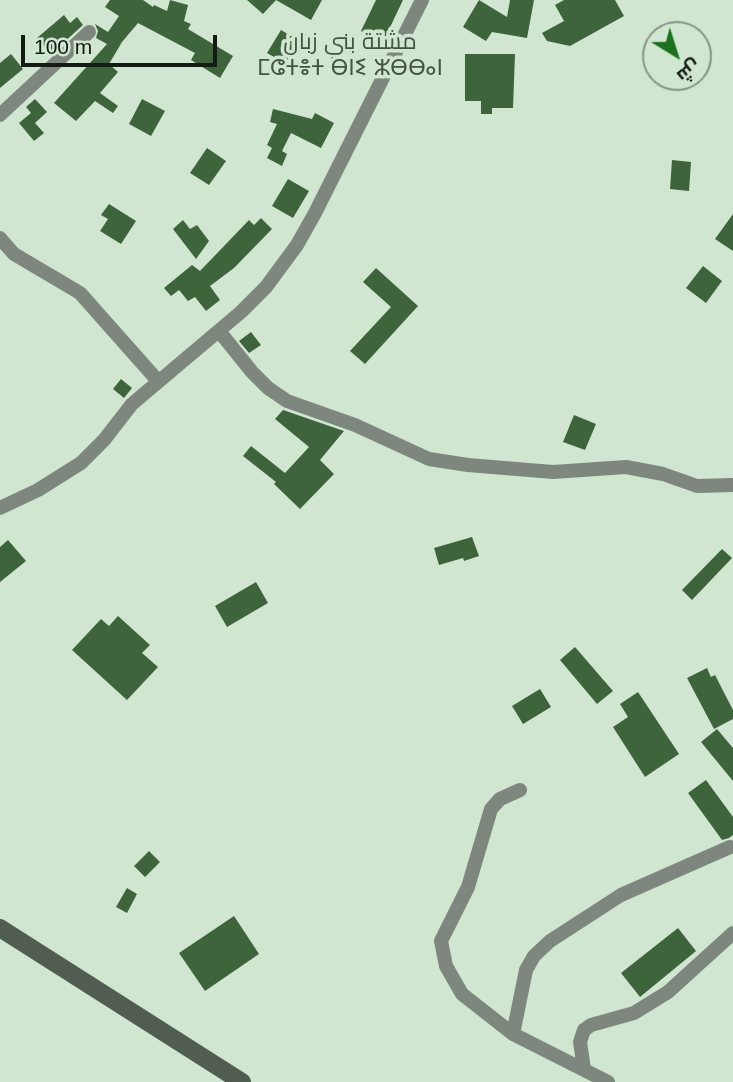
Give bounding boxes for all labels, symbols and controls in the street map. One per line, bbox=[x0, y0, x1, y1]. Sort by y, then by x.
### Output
scale bar bbox=[24, 21, 220, 65]
north arrow bbox=[642, 21, 712, 91]
district label: مشتة بني زبان ⵎⵛⵜⴻⵜ ⴱⵏⵉ ⵣⴱⴱⴰⵏ bbox=[257, 29, 443, 83]
text: 100 m bbox=[34, 35, 92, 58]
text: ش bbox=[673, 56, 705, 87]

